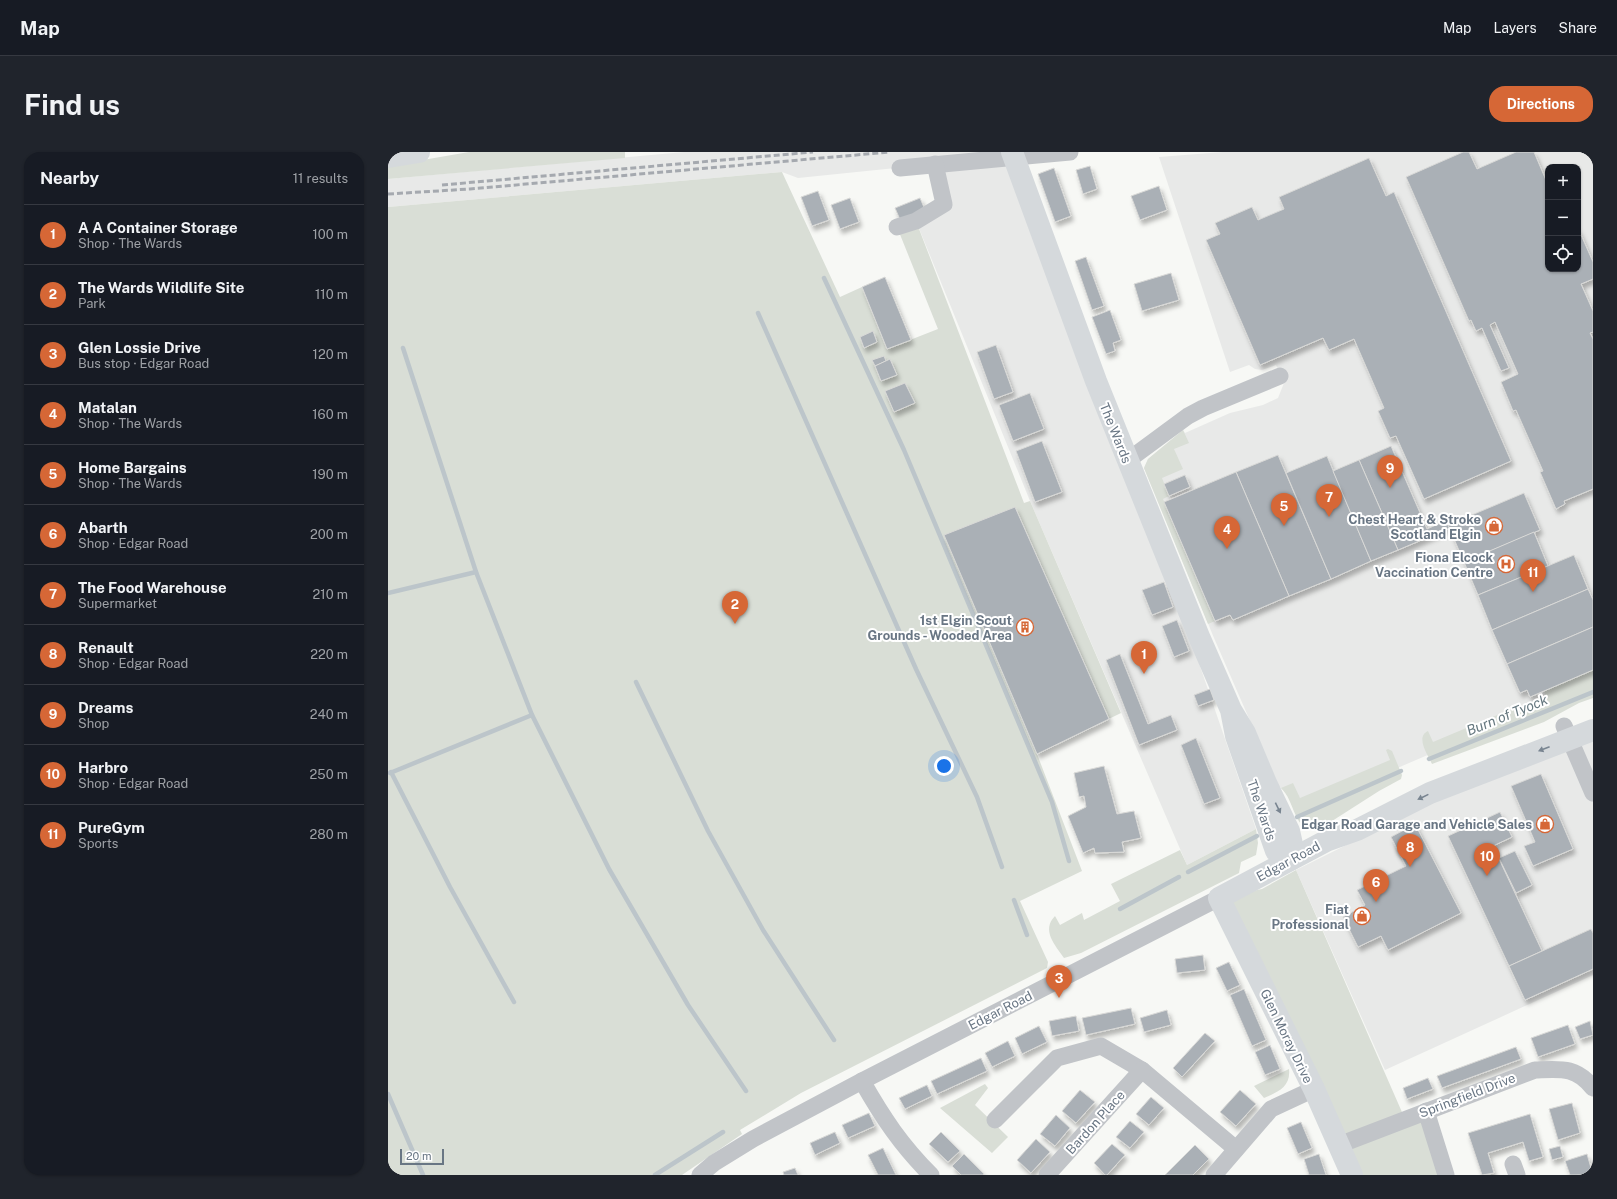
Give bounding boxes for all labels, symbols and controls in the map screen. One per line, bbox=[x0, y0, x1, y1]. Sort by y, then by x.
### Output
text: Map bbox=[20, 17, 60, 39]
text: Map bbox=[1443, 20, 1471, 36]
text: Layers bbox=[1493, 20, 1537, 36]
text: Share bbox=[1559, 20, 1597, 36]
button: Directions bbox=[1489, 86, 1593, 122]
text: Find us bbox=[24, 88, 120, 121]
map controls bbox=[1545, 164, 1581, 272]
button: + bbox=[1545, 164, 1581, 200]
text: Nearby bbox=[40, 168, 99, 188]
text: 11 results bbox=[293, 171, 348, 186]
button: − bbox=[1545, 200, 1581, 236]
text: A A Container Storage bbox=[78, 219, 238, 236]
text: 1 bbox=[50, 227, 56, 242]
text: 100 m bbox=[312, 227, 348, 242]
text: Shop · The Wards bbox=[78, 236, 182, 251]
button: locate bbox=[1545, 236, 1581, 272]
text: The Wards Wildlife Site bbox=[78, 279, 244, 296]
text: 2 bbox=[49, 287, 57, 302]
text: 110 m bbox=[315, 287, 348, 302]
text: Park bbox=[78, 296, 106, 311]
text: Glen Lossie Drive bbox=[78, 339, 201, 356]
text: 3 bbox=[49, 347, 57, 362]
text: 120 m bbox=[313, 347, 348, 362]
text: Bus stop · Edgar Road bbox=[78, 356, 209, 371]
text: Matalan bbox=[78, 399, 137, 416]
street label: The Wards bbox=[1097, 401, 1134, 466]
text: 4 bbox=[49, 407, 57, 422]
text: 160 m bbox=[312, 407, 348, 422]
text: Shop · The Wards bbox=[78, 416, 182, 431]
pin: 9 bbox=[1377, 455, 1403, 488]
text: Home Bargains bbox=[78, 459, 187, 476]
text: 5 bbox=[49, 467, 57, 482]
text: 190 m bbox=[312, 467, 348, 482]
text: Shop · The Wards bbox=[78, 476, 182, 491]
pin: 7 bbox=[1316, 484, 1342, 517]
pin: 5 bbox=[1271, 493, 1297, 526]
place label: Chest Heart & Stroke Scotland Elgin bbox=[1348, 512, 1481, 542]
pin: 4 bbox=[1214, 516, 1240, 549]
shop icon: Chest Heart & Stroke Scotland Elgin bbox=[1484, 516, 1504, 536]
text: Abarth bbox=[78, 519, 128, 536]
text: 6 bbox=[49, 527, 57, 542]
text: 200 m bbox=[310, 527, 348, 542]
text: Shop · Edgar Road bbox=[78, 536, 188, 551]
place label: Fiona Elcock Vaccination Centre bbox=[1375, 550, 1493, 580]
hospital icon: Fiona Elcock Vaccination Centre bbox=[1496, 554, 1516, 574]
pin: 11 bbox=[1520, 559, 1546, 592]
text: The Food Warehouse bbox=[78, 579, 227, 596]
text: 7 bbox=[49, 587, 57, 602]
text: 210 m bbox=[313, 587, 348, 602]
pin: 2 bbox=[722, 591, 748, 624]
text: Supermarket bbox=[78, 596, 157, 611]
place label: 1st Elgin Scout Grounds - Wooded Area bbox=[867, 613, 1012, 643]
building icon: 1st Elgin Scout Grounds - Wooded Area bbox=[1015, 617, 1035, 637]
text: Renault bbox=[78, 639, 134, 656]
pin: 1 bbox=[1131, 641, 1157, 674]
text: 8 bbox=[49, 647, 57, 662]
text: 220 m bbox=[310, 647, 348, 662]
text: Shop · Edgar Road bbox=[78, 656, 188, 671]
water label: Burn of Tyock bbox=[1464, 691, 1550, 739]
text: Dreams bbox=[78, 699, 133, 716]
text: 9 bbox=[49, 707, 57, 722]
text: 240 m bbox=[310, 707, 348, 722]
text: Shop bbox=[78, 716, 109, 731]
one-way arrow bbox=[1537, 746, 1549, 752]
your location bbox=[934, 756, 954, 776]
text: Harbro bbox=[78, 759, 128, 776]
text: 10 bbox=[46, 767, 60, 782]
text: 250 m bbox=[310, 767, 348, 782]
text: Shop · Edgar Road bbox=[78, 776, 188, 791]
street label: The Wards bbox=[1244, 778, 1279, 843]
one-way arrow bbox=[1417, 794, 1429, 800]
one-way arrow bbox=[1275, 802, 1281, 814]
shop icon: Edgar Road Garage and Vehicle Sales bbox=[1535, 814, 1555, 834]
place label: Edgar Road Garage and Vehicle Sales bbox=[1301, 817, 1532, 832]
text: PureGym bbox=[78, 819, 145, 836]
text: 11 bbox=[47, 827, 59, 842]
text: 280 m bbox=[310, 827, 348, 842]
pin: 8 bbox=[1397, 834, 1423, 867]
text: Sports bbox=[78, 836, 118, 851]
street label: Edgar Road bbox=[1254, 838, 1323, 884]
pin: 10 bbox=[1474, 843, 1500, 876]
pin: 6 bbox=[1363, 869, 1389, 902]
place label: Fiat Professional bbox=[1271, 902, 1349, 932]
shop icon: Fiat Professional bbox=[1352, 906, 1372, 926]
pin: 3 bbox=[1046, 965, 1072, 998]
street label: Glen Moray Drive bbox=[1257, 987, 1316, 1086]
street label: Edgar Road bbox=[966, 988, 1035, 1033]
street label: Springfield Drive bbox=[1417, 1070, 1517, 1121]
street label: Bardon Place bbox=[1063, 1087, 1128, 1157]
scale bar bbox=[400, 1147, 444, 1166]
text: 20 m bbox=[406, 1150, 431, 1162]

